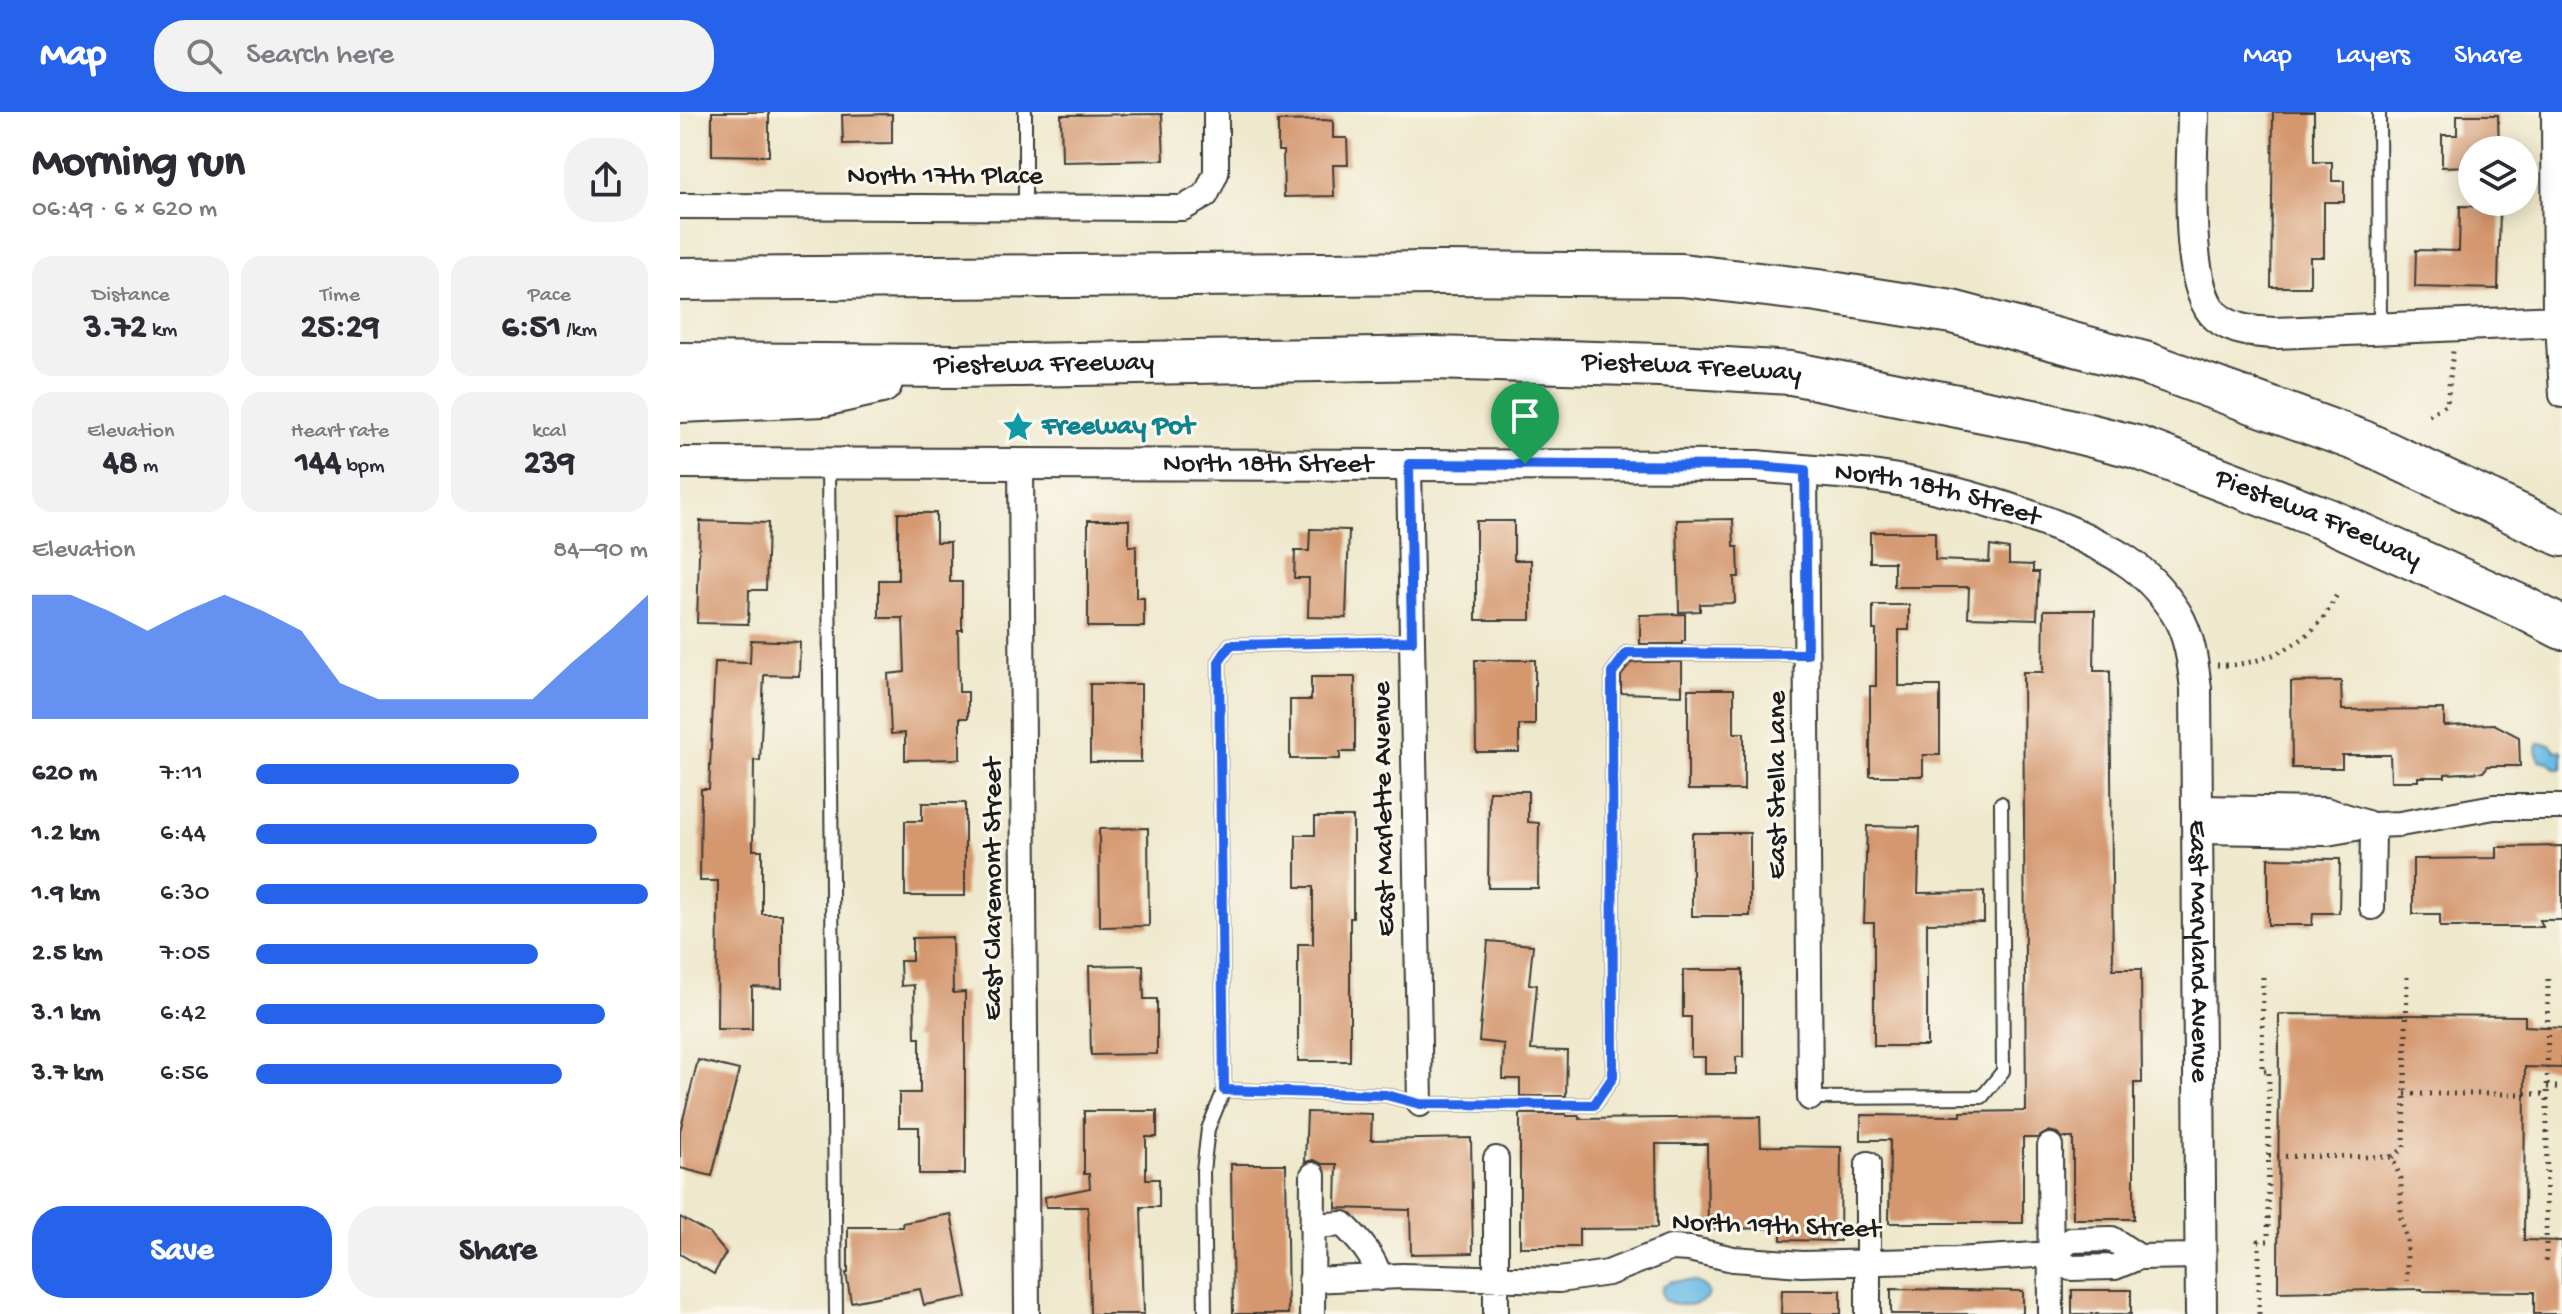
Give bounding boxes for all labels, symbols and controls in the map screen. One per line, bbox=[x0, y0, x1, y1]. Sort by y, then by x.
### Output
search box bbox=[154, 20, 714, 92]
text: Map bbox=[40, 34, 106, 78]
icon: search bbox=[182, 34, 226, 78]
text: Search here bbox=[246, 39, 394, 74]
text: Map bbox=[2243, 40, 2292, 73]
text: Layers bbox=[2336, 40, 2410, 73]
text: Share bbox=[2454, 40, 2522, 73]
map controls bbox=[2458, 136, 2538, 216]
button: layers bbox=[2458, 136, 2538, 216]
button: share bbox=[564, 138, 648, 222]
text: Morning run bbox=[32, 139, 245, 191]
street label: North 17th Place bbox=[847, 161, 1044, 194]
text: 06:49 · 6 × 620 m bbox=[32, 195, 217, 226]
text: Distance bbox=[92, 283, 170, 309]
text: Time bbox=[320, 283, 360, 309]
text: Pace bbox=[528, 283, 571, 309]
text: 3.72 bbox=[84, 309, 147, 349]
text: 25:29 bbox=[301, 309, 379, 349]
text: 6:51 bbox=[502, 309, 561, 349]
text: km bbox=[147, 318, 177, 344]
text: /km bbox=[561, 318, 597, 344]
street label: Piestewa Freeway bbox=[933, 346, 1155, 383]
street label: Piestewa Freeway bbox=[1580, 346, 1805, 391]
pin bbox=[1491, 382, 1559, 464]
icon: arrive bbox=[1503, 394, 1547, 438]
place icon: Freeway Pot bbox=[1001, 410, 1035, 444]
place label: Freeway Pot bbox=[1041, 411, 1197, 444]
text: Elevation bbox=[87, 419, 174, 445]
text: Heart rate bbox=[291, 419, 389, 445]
text: kcal bbox=[532, 419, 566, 445]
text: 48 bbox=[103, 445, 138, 485]
text: 144 bbox=[295, 445, 341, 485]
text: 239 bbox=[524, 445, 575, 485]
street label: North 18th Street bbox=[1163, 448, 1376, 481]
text: m bbox=[138, 454, 158, 480]
text: bpm bbox=[341, 454, 385, 480]
street label: North 18th Street bbox=[1833, 456, 2047, 536]
street label: Piestewa Freeway bbox=[2209, 462, 2427, 576]
text: Elevation bbox=[32, 536, 135, 567]
text: 84–90 m bbox=[553, 536, 648, 567]
street label: East Marlette Avenue bbox=[1366, 681, 1404, 937]
street label: East Stella Lane bbox=[1762, 690, 1795, 879]
street label: East Claremont Street bbox=[978, 755, 1011, 1021]
text: 620 m bbox=[32, 759, 97, 790]
text: 7:11 bbox=[160, 759, 203, 790]
text: 1.2 km bbox=[32, 819, 100, 850]
text: 6:44 bbox=[160, 819, 206, 850]
street label: East Maryland Avenue bbox=[2181, 820, 2216, 1083]
text: 1.9 km bbox=[32, 879, 100, 910]
text: 6:30 bbox=[160, 879, 210, 910]
text: 2.5 km bbox=[32, 939, 103, 970]
text: 7:05 bbox=[160, 939, 210, 970]
text: 3.1 km bbox=[32, 999, 100, 1030]
text: 6:42 bbox=[160, 999, 206, 1030]
text: 3.7 km bbox=[32, 1059, 103, 1090]
text: 6:56 bbox=[160, 1059, 208, 1090]
button: Save bbox=[32, 1206, 332, 1298]
button: Share bbox=[348, 1206, 648, 1298]
street label: North 19th Street bbox=[1671, 1207, 1884, 1247]

